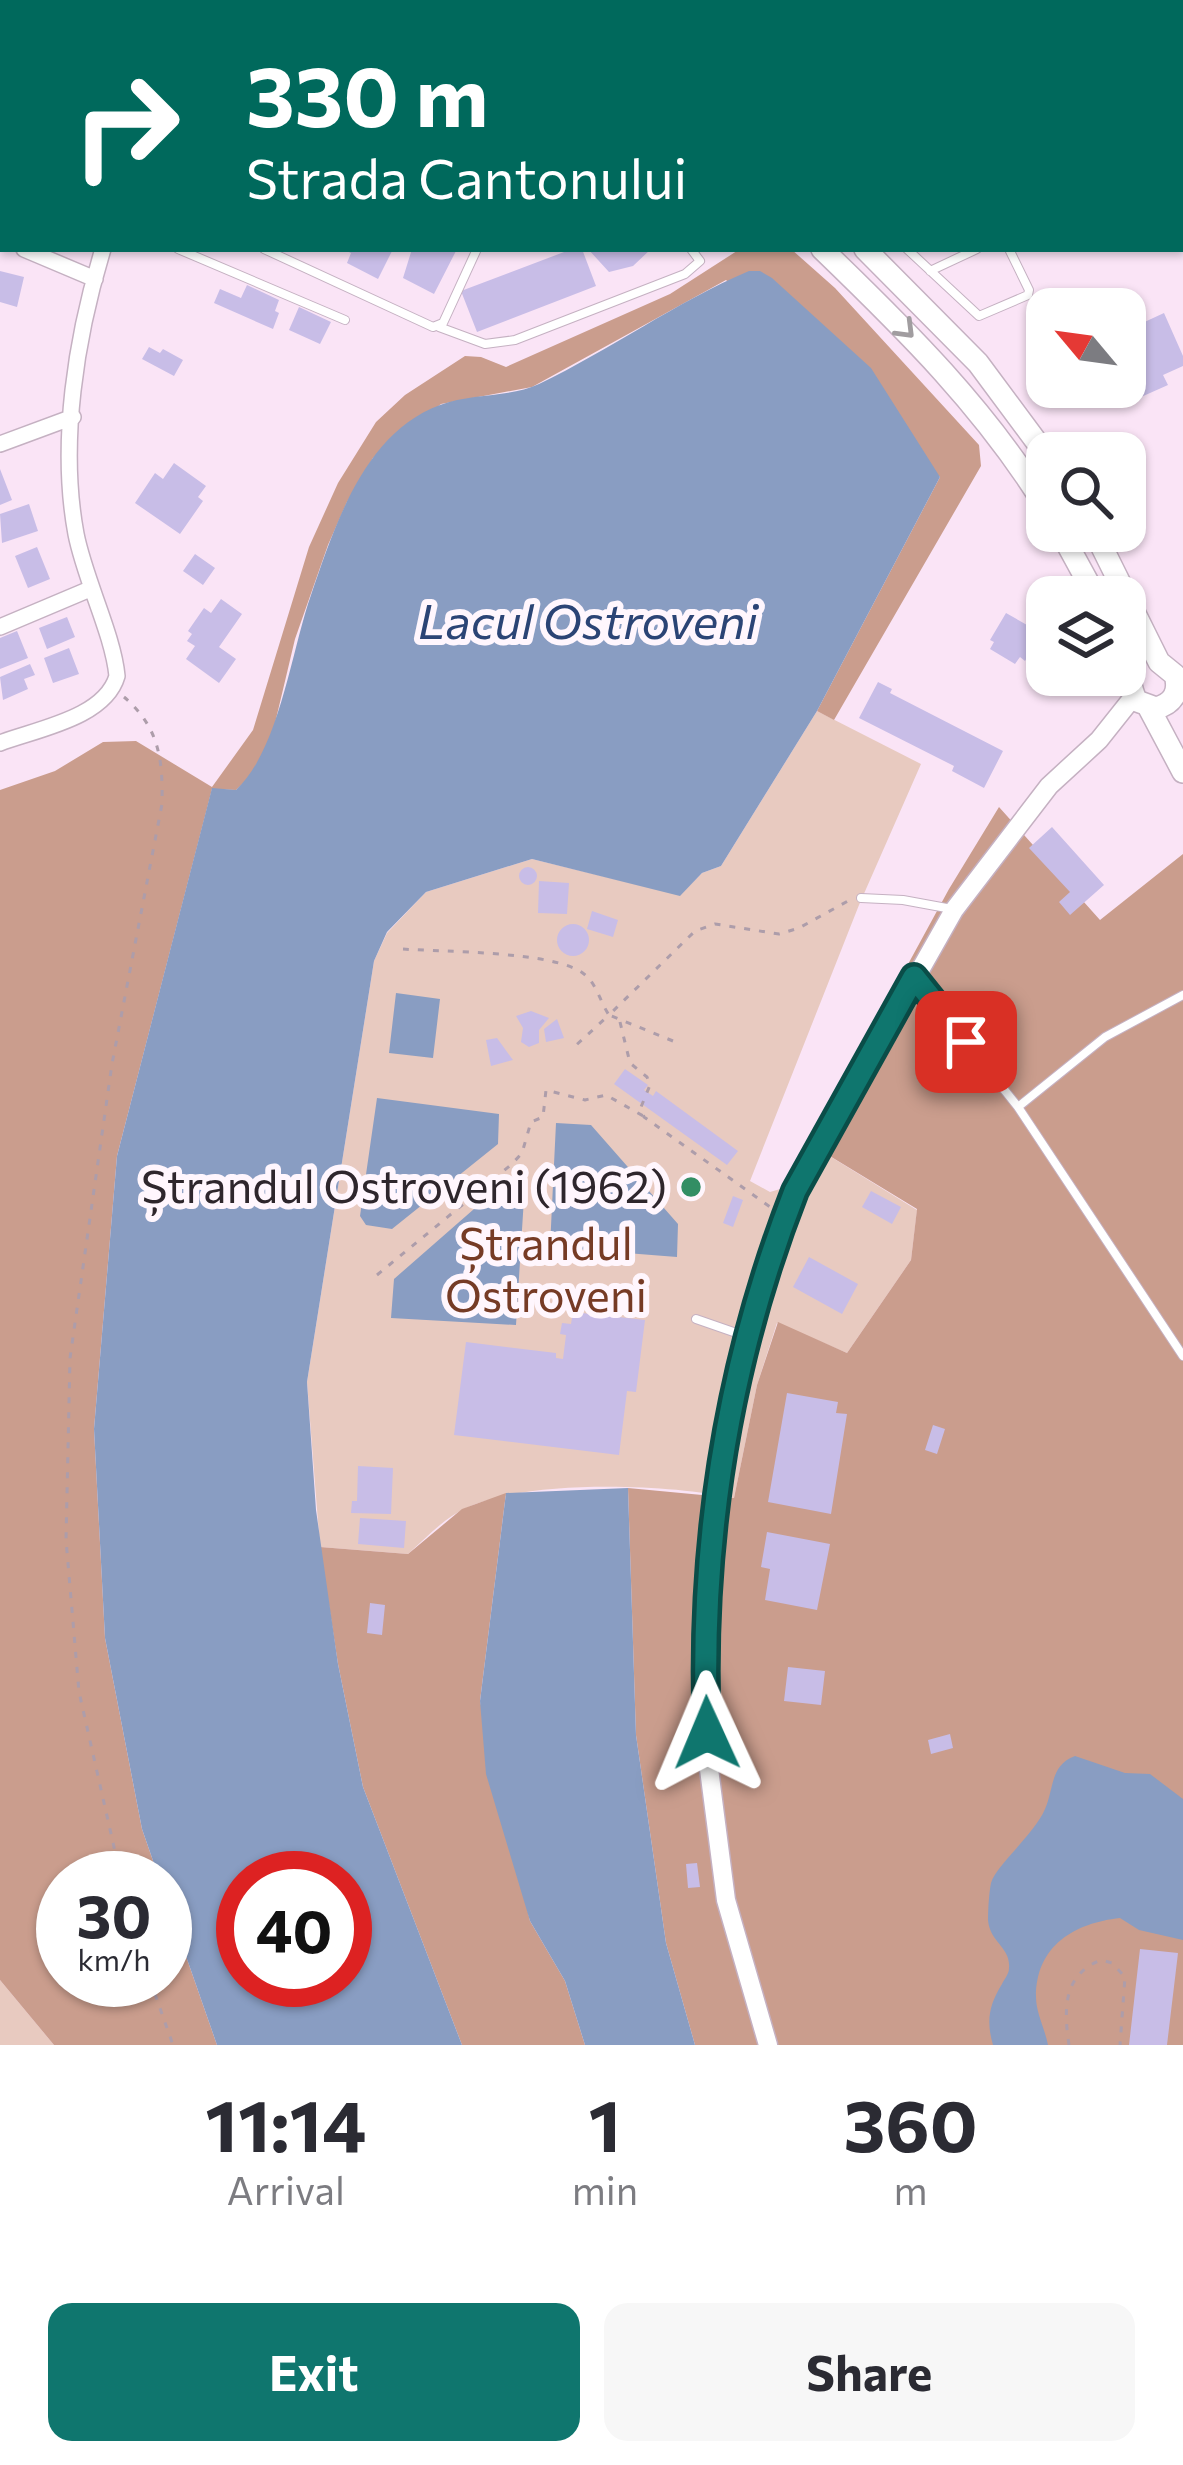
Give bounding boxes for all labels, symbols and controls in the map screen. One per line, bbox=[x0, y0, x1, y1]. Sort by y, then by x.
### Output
text: 330 m bbox=[246, 42, 489, 144]
icon: right bbox=[48, 48, 204, 204]
text: Strada Cantonului bbox=[246, 144, 687, 210]
north arrow bbox=[1026, 288, 1146, 408]
map controls bbox=[1026, 288, 1146, 696]
one-way arrow bbox=[892, 316, 914, 338]
button: search bbox=[1026, 432, 1146, 552]
button: layers bbox=[1026, 576, 1146, 696]
water label: Lacul Ostroveni bbox=[418, 590, 760, 649]
pin bbox=[915, 991, 1017, 1093]
icon: arrive bbox=[933, 1009, 999, 1075]
place label: Ștrandul Ostroveni (1962) bbox=[141, 1157, 667, 1216]
marker: Ștrandul Ostroveni (1962) bbox=[678, 1174, 704, 1200]
park label: Ștrandul Ostroveni bbox=[445, 1214, 647, 1321]
position arrow bbox=[644, 1670, 770, 1796]
speed limit sign: 40 bbox=[216, 1851, 372, 2007]
text: 30 bbox=[77, 1877, 151, 1950]
text: km/h bbox=[78, 1940, 150, 1977]
text: 11:14 bbox=[205, 2079, 366, 2167]
text: 1 bbox=[589, 2079, 621, 2167]
text: 360 bbox=[843, 2079, 978, 2167]
text: Arrival bbox=[227, 2165, 345, 2213]
text: min bbox=[572, 2165, 638, 2213]
text: m bbox=[894, 2165, 928, 2213]
button: Exit bbox=[48, 2303, 580, 2441]
button: Share bbox=[604, 2303, 1135, 2441]

